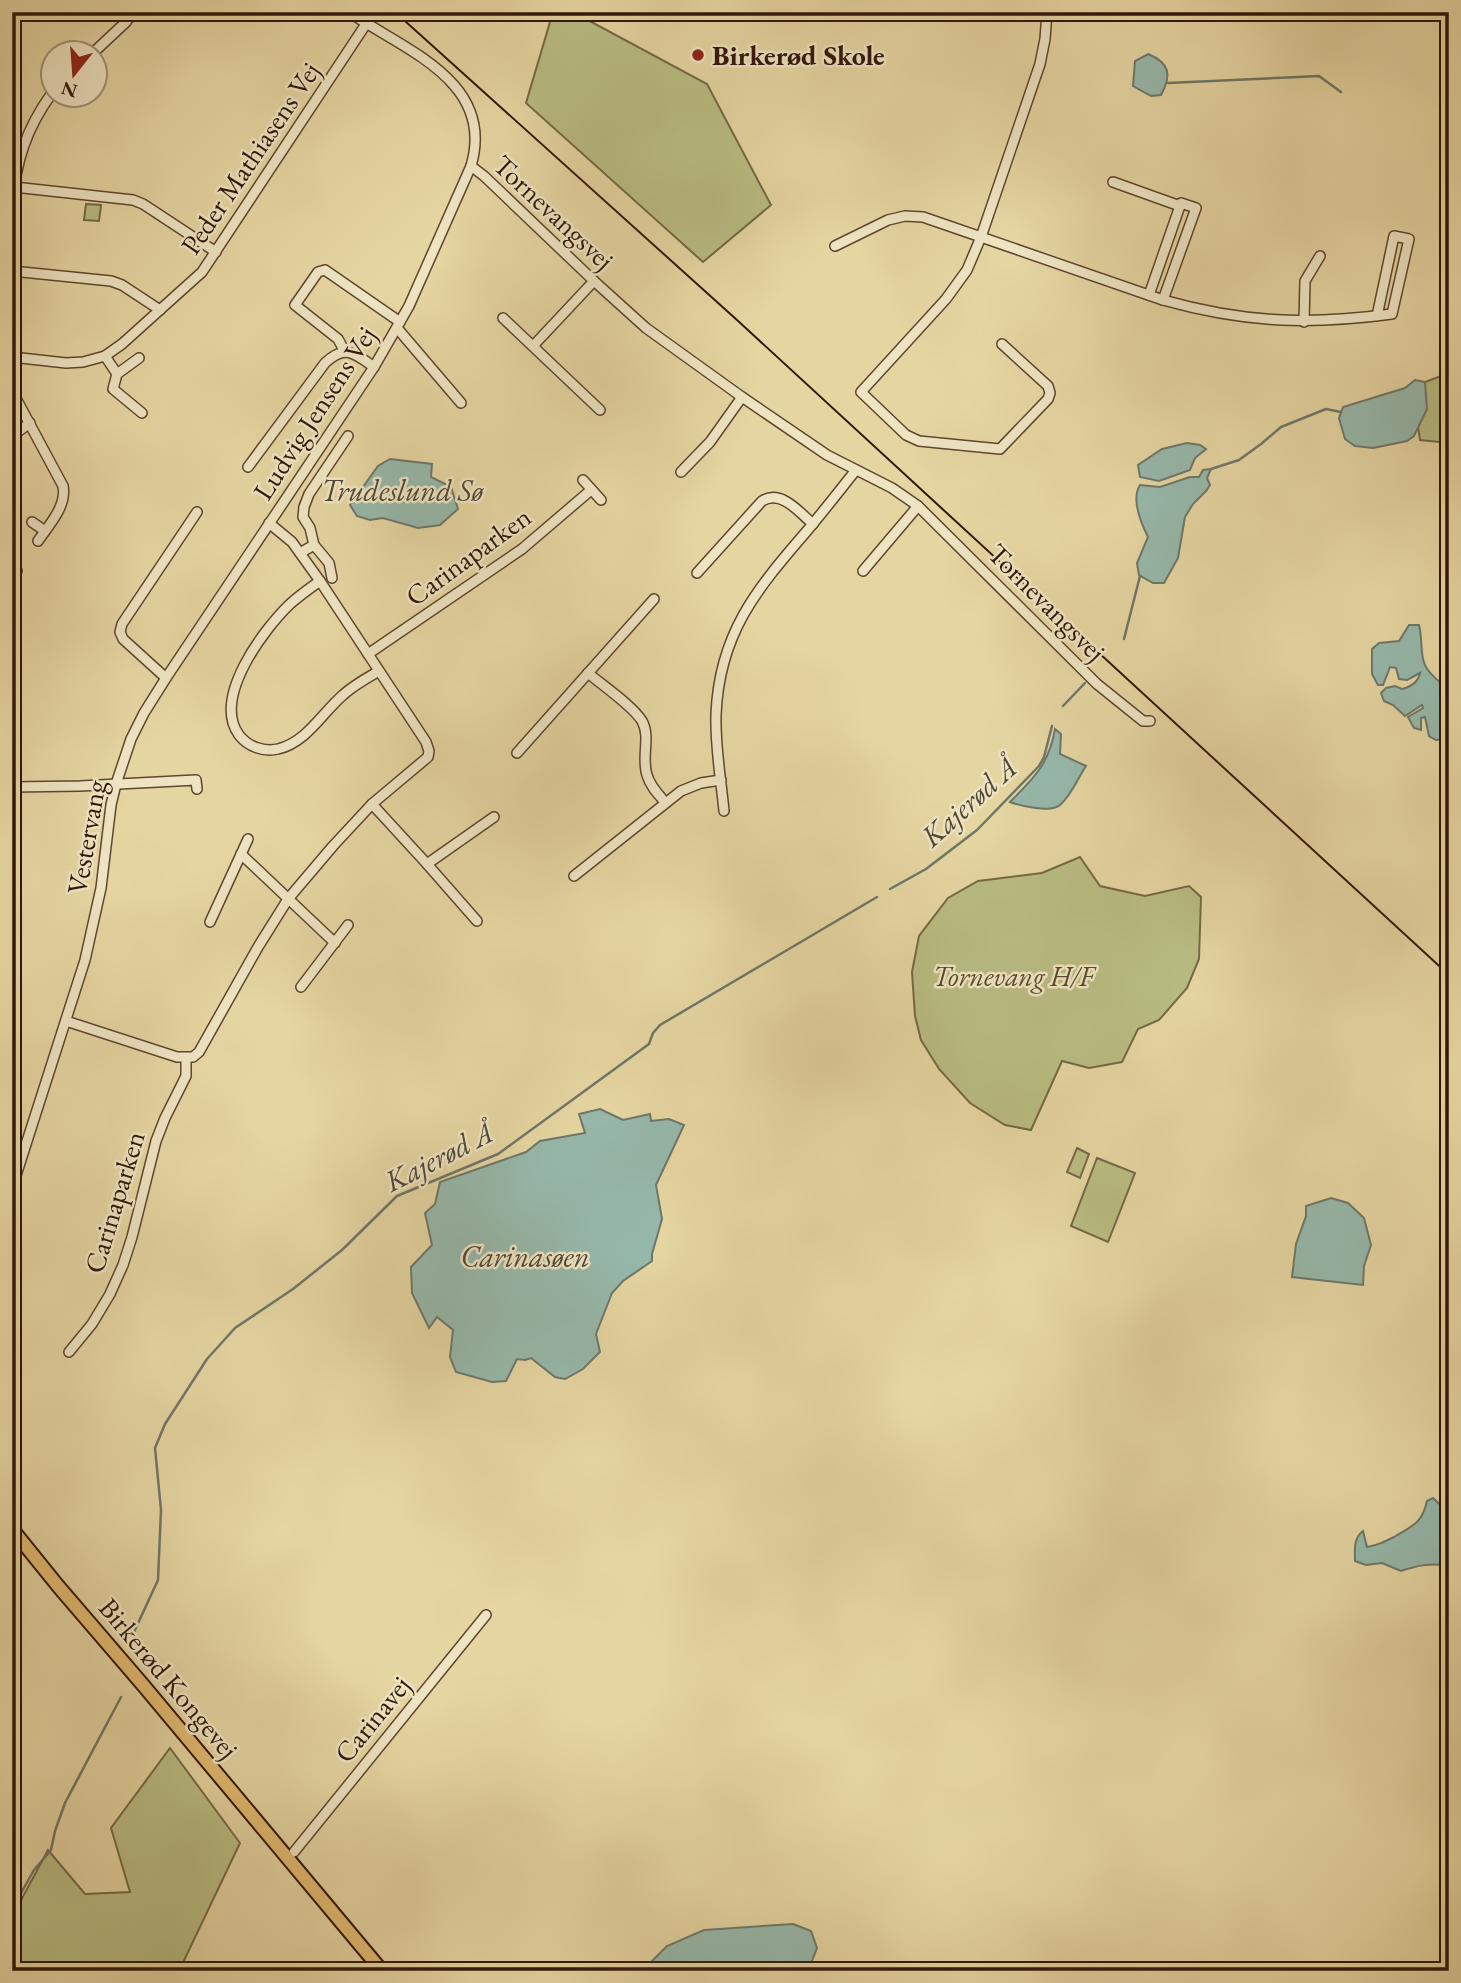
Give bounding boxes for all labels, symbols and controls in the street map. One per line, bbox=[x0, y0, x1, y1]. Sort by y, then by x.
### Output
place label: Birkerød Skole bbox=[712, 37, 885, 73]
north arrow bbox=[38, 38, 108, 108]
marker: Birkerød Skole bbox=[690, 47, 706, 63]
street label: Peder Mathiasens Vej bbox=[172, 55, 328, 261]
text: N bbox=[58, 75, 80, 104]
street label: Tornevangsvej bbox=[486, 147, 622, 277]
street label: Ludvig Jensens Vej bbox=[244, 319, 384, 507]
water label: Trudeslund Sø bbox=[321, 471, 485, 510]
street label: Carinaparken bbox=[398, 498, 538, 614]
street label: Tornevangsvej bbox=[980, 535, 1114, 669]
water label: Kajerød Å bbox=[911, 746, 1027, 856]
street label: Vestervang bbox=[58, 776, 114, 897]
park label: Tornevang H/F bbox=[933, 958, 1097, 994]
water label: Kajerød Å bbox=[377, 1112, 502, 1201]
street label: Carinaparken bbox=[75, 1126, 153, 1277]
water label: Carinasøen bbox=[460, 1237, 590, 1276]
street label: Birkerød Kongevej bbox=[91, 1590, 247, 1766]
street label: Carinavej bbox=[326, 1668, 418, 1770]

